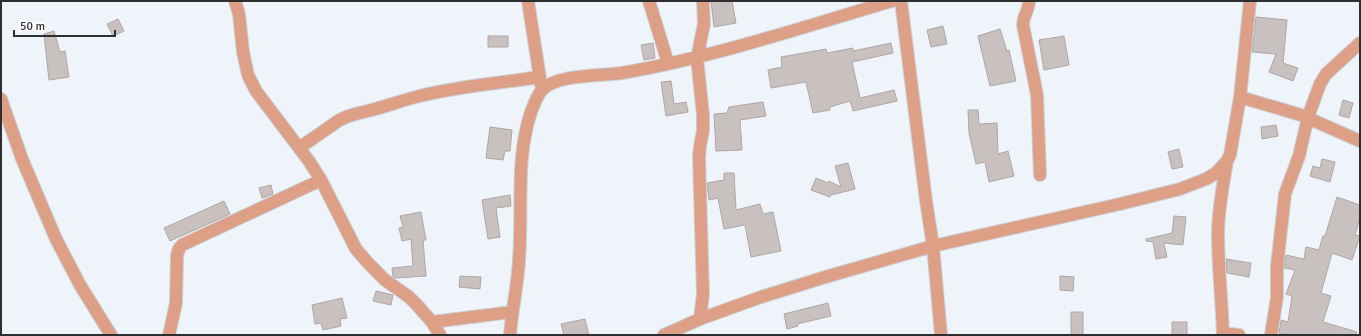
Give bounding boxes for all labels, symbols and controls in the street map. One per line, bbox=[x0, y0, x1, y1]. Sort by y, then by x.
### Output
scale bar bbox=[14, 12, 115, 38]
text: 50 m bbox=[20, 19, 45, 34]

